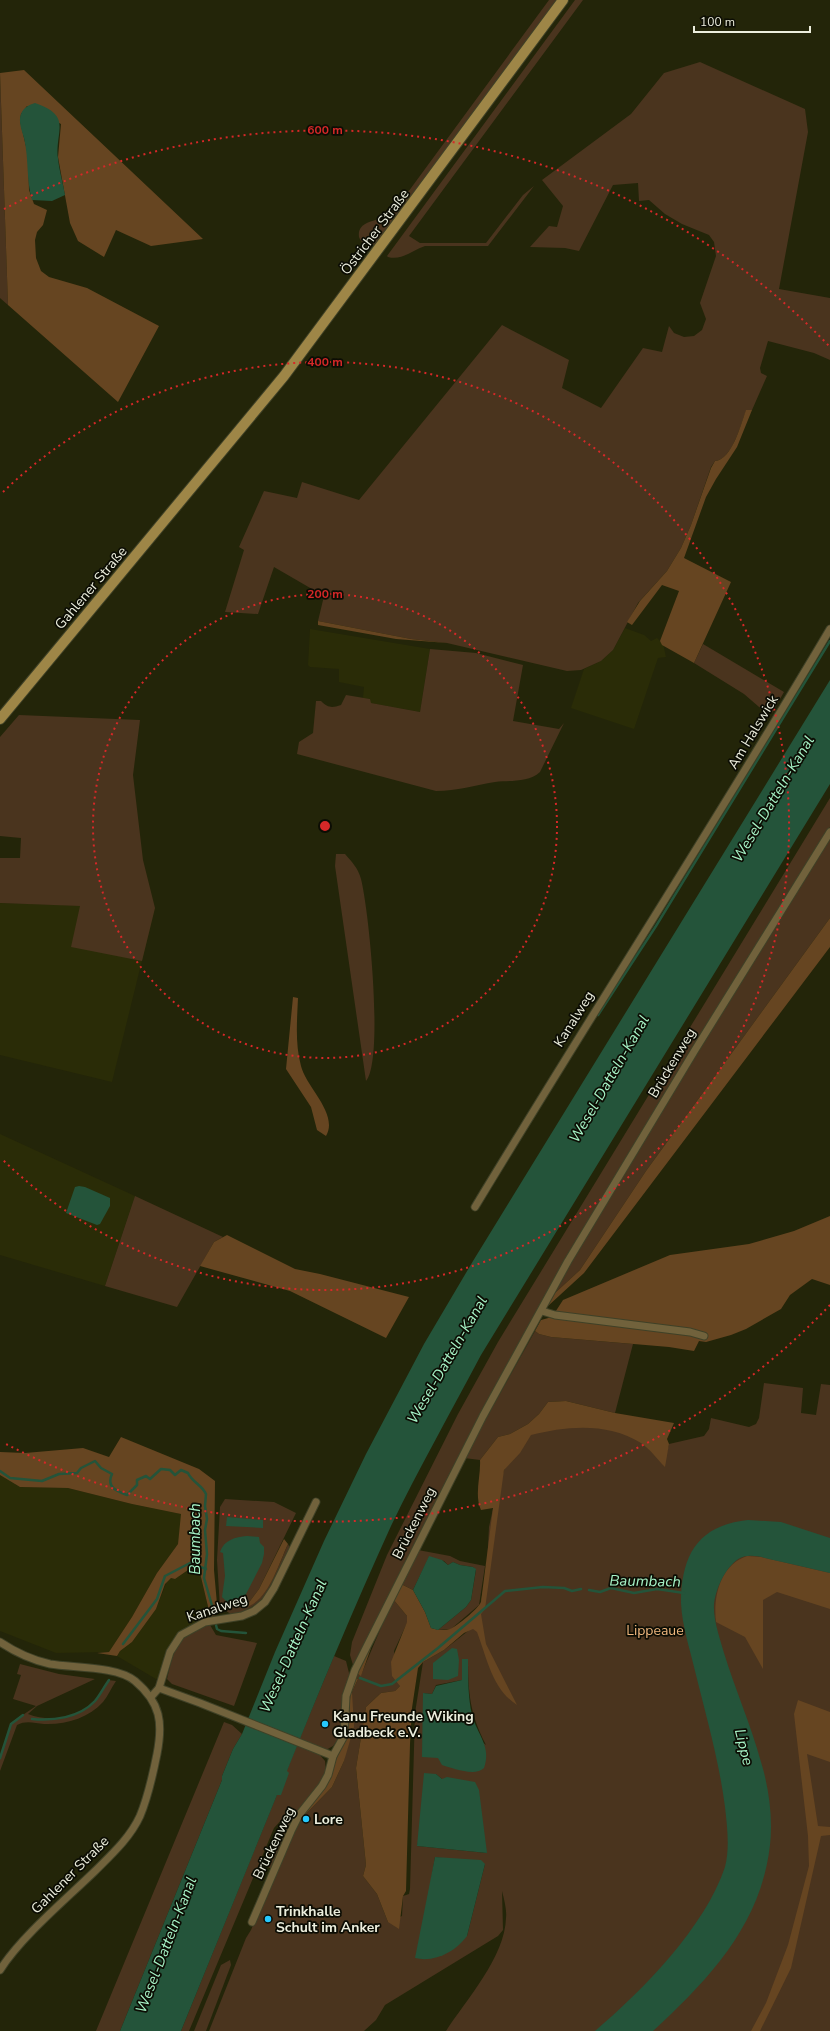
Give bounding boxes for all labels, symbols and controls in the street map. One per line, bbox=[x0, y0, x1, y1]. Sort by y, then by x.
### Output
scale bar bbox=[694, 8, 810, 34]
text: 100 m bbox=[700, 14, 735, 30]
text: 600 m bbox=[307, 122, 343, 138]
street label: Östricher Straße bbox=[336, 185, 414, 279]
text: 400 m bbox=[307, 354, 343, 370]
street label: Gahlener Straße bbox=[51, 542, 131, 634]
text: 200 m bbox=[307, 586, 343, 602]
street label: Am Halswick bbox=[723, 691, 783, 772]
water label: Wesel-Datteln-Kanal bbox=[727, 732, 819, 866]
centre of rings bbox=[318, 819, 332, 833]
street label: Kanalweg bbox=[549, 987, 599, 1051]
water label: Wesel-Datteln-Kanal bbox=[564, 1011, 654, 1147]
street label: Brückenweg bbox=[644, 1025, 700, 1101]
water label: Wesel-Datteln-Kanal bbox=[402, 1292, 492, 1428]
street label: Brückenweg bbox=[388, 1484, 440, 1562]
water label: Baumbach bbox=[185, 1503, 205, 1575]
water label: Baumbach bbox=[609, 1570, 681, 1592]
water label: Wesel-Datteln-Kanal bbox=[255, 1576, 331, 1716]
street label: Kanalweg bbox=[184, 1589, 250, 1627]
park label: Lippeaue bbox=[626, 1621, 684, 1640]
place label: Kanu Freunde Wiking Gladbeck e.V. bbox=[333, 1707, 474, 1742]
marker: Kanu Freunde Wiking Gladbeck e.V. bbox=[320, 1719, 330, 1729]
water label: Lippe bbox=[730, 1727, 758, 1767]
street label: Brückenweg bbox=[248, 1804, 300, 1882]
place label: Lore bbox=[314, 1810, 343, 1829]
marker: Lore bbox=[301, 1814, 311, 1824]
street label: Gahlener Straße bbox=[27, 1832, 113, 1918]
water label: Wesel-Datteln-Kanal bbox=[131, 1874, 201, 2016]
place label: Trinkhalle Schult im Anker bbox=[276, 1902, 380, 1937]
marker: Trinkhalle Schult im Anker bbox=[263, 1914, 273, 1924]

